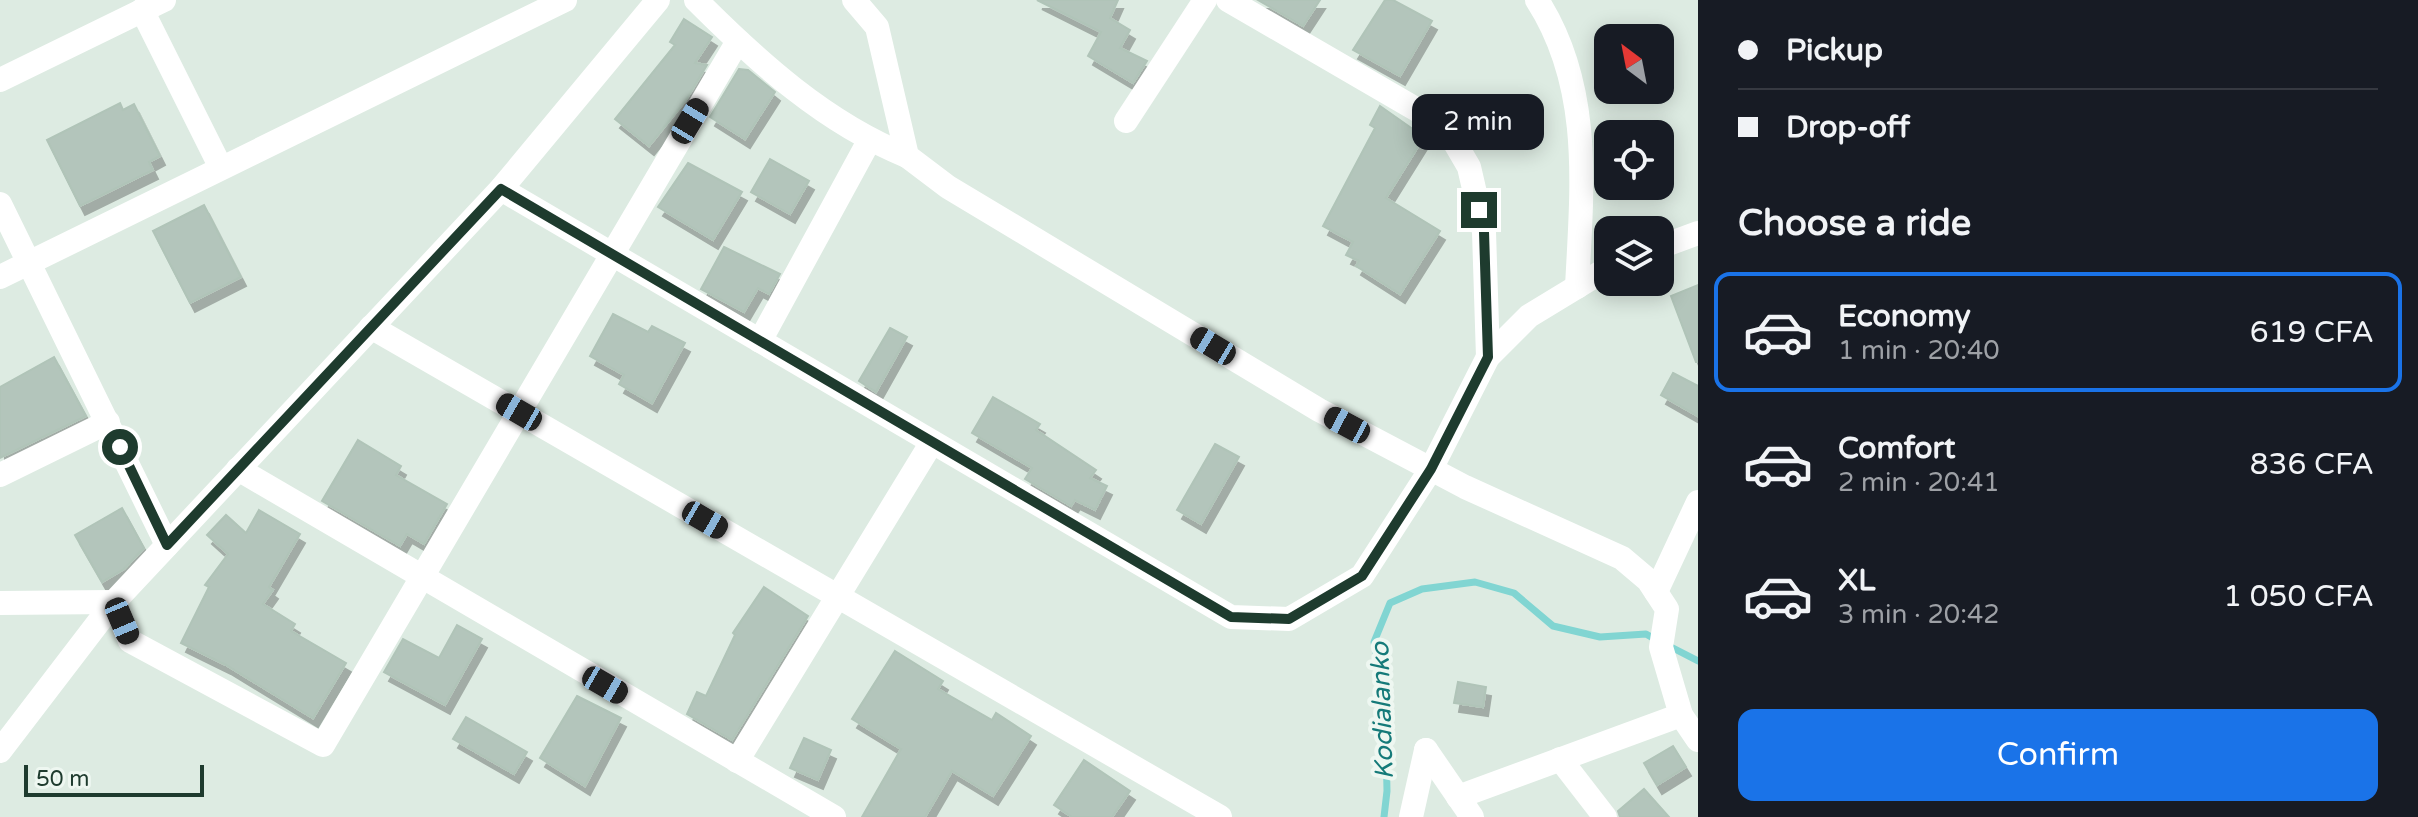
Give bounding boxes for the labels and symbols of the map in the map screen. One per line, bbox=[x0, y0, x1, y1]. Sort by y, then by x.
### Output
north arrow bbox=[1594, 24, 1674, 104]
car bbox=[667, 94, 713, 148]
callout: 2 min bbox=[1413, 94, 1545, 150]
route end bbox=[1461, 192, 1497, 228]
car bbox=[1186, 323, 1240, 369]
car bbox=[492, 390, 546, 434]
car bbox=[1320, 403, 1374, 447]
route start bbox=[102, 429, 138, 465]
car bbox=[678, 498, 732, 542]
car bbox=[102, 594, 142, 648]
water label: Kodialanko bbox=[1364, 641, 1400, 780]
car bbox=[578, 663, 632, 707]
scale bar bbox=[24, 761, 204, 797]

